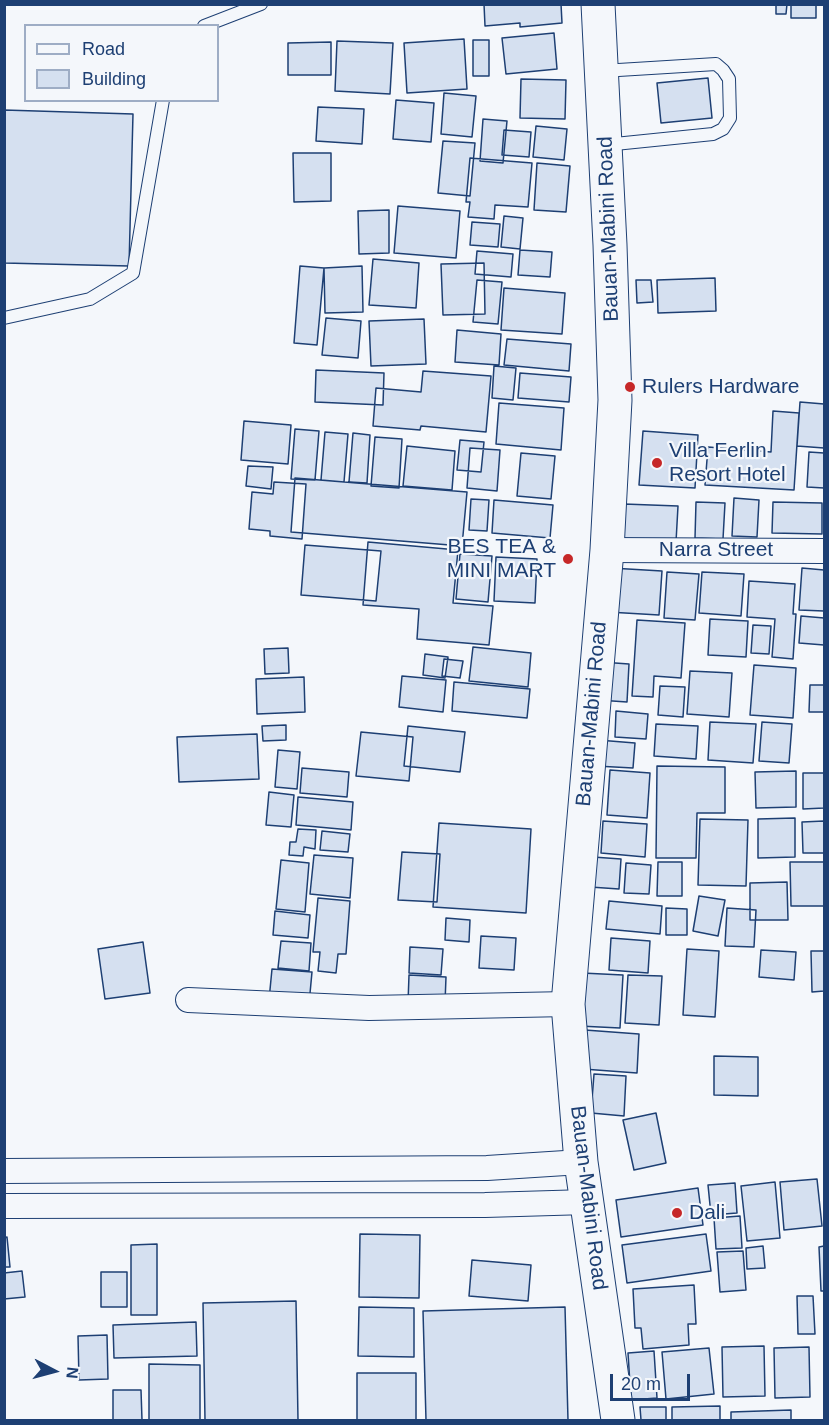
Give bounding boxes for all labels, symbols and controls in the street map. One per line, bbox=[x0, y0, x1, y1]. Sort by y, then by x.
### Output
legend bbox=[24, 24, 219, 102]
text: Road bbox=[82, 39, 125, 59]
text: Building bbox=[82, 69, 146, 89]
street label: Bauan-Mabini Road bbox=[593, 136, 625, 322]
place label: Rulers Hardware bbox=[642, 374, 800, 400]
marker: Rulers Hardware bbox=[623, 380, 637, 394]
place label: Villa Ferlin Resort Hotel bbox=[669, 438, 786, 488]
marker: Villa Ferlin Resort Hotel bbox=[650, 456, 664, 470]
place label: BES TEA & MINI MART bbox=[447, 534, 556, 584]
street label: Narra Street bbox=[659, 537, 773, 563]
marker: BES TEA & MINI MART bbox=[561, 552, 575, 566]
street label: Bauan-Mabini Road bbox=[571, 620, 613, 808]
street label: Bauan-Mabini Road bbox=[564, 1104, 612, 1292]
place label: Dali bbox=[689, 1200, 725, 1226]
marker: Dali bbox=[670, 1206, 684, 1220]
north arrow bbox=[24, 1341, 84, 1401]
scale bar bbox=[613, 1362, 692, 1400]
text: N bbox=[63, 1366, 81, 1380]
text: 20 m bbox=[621, 1374, 661, 1394]

